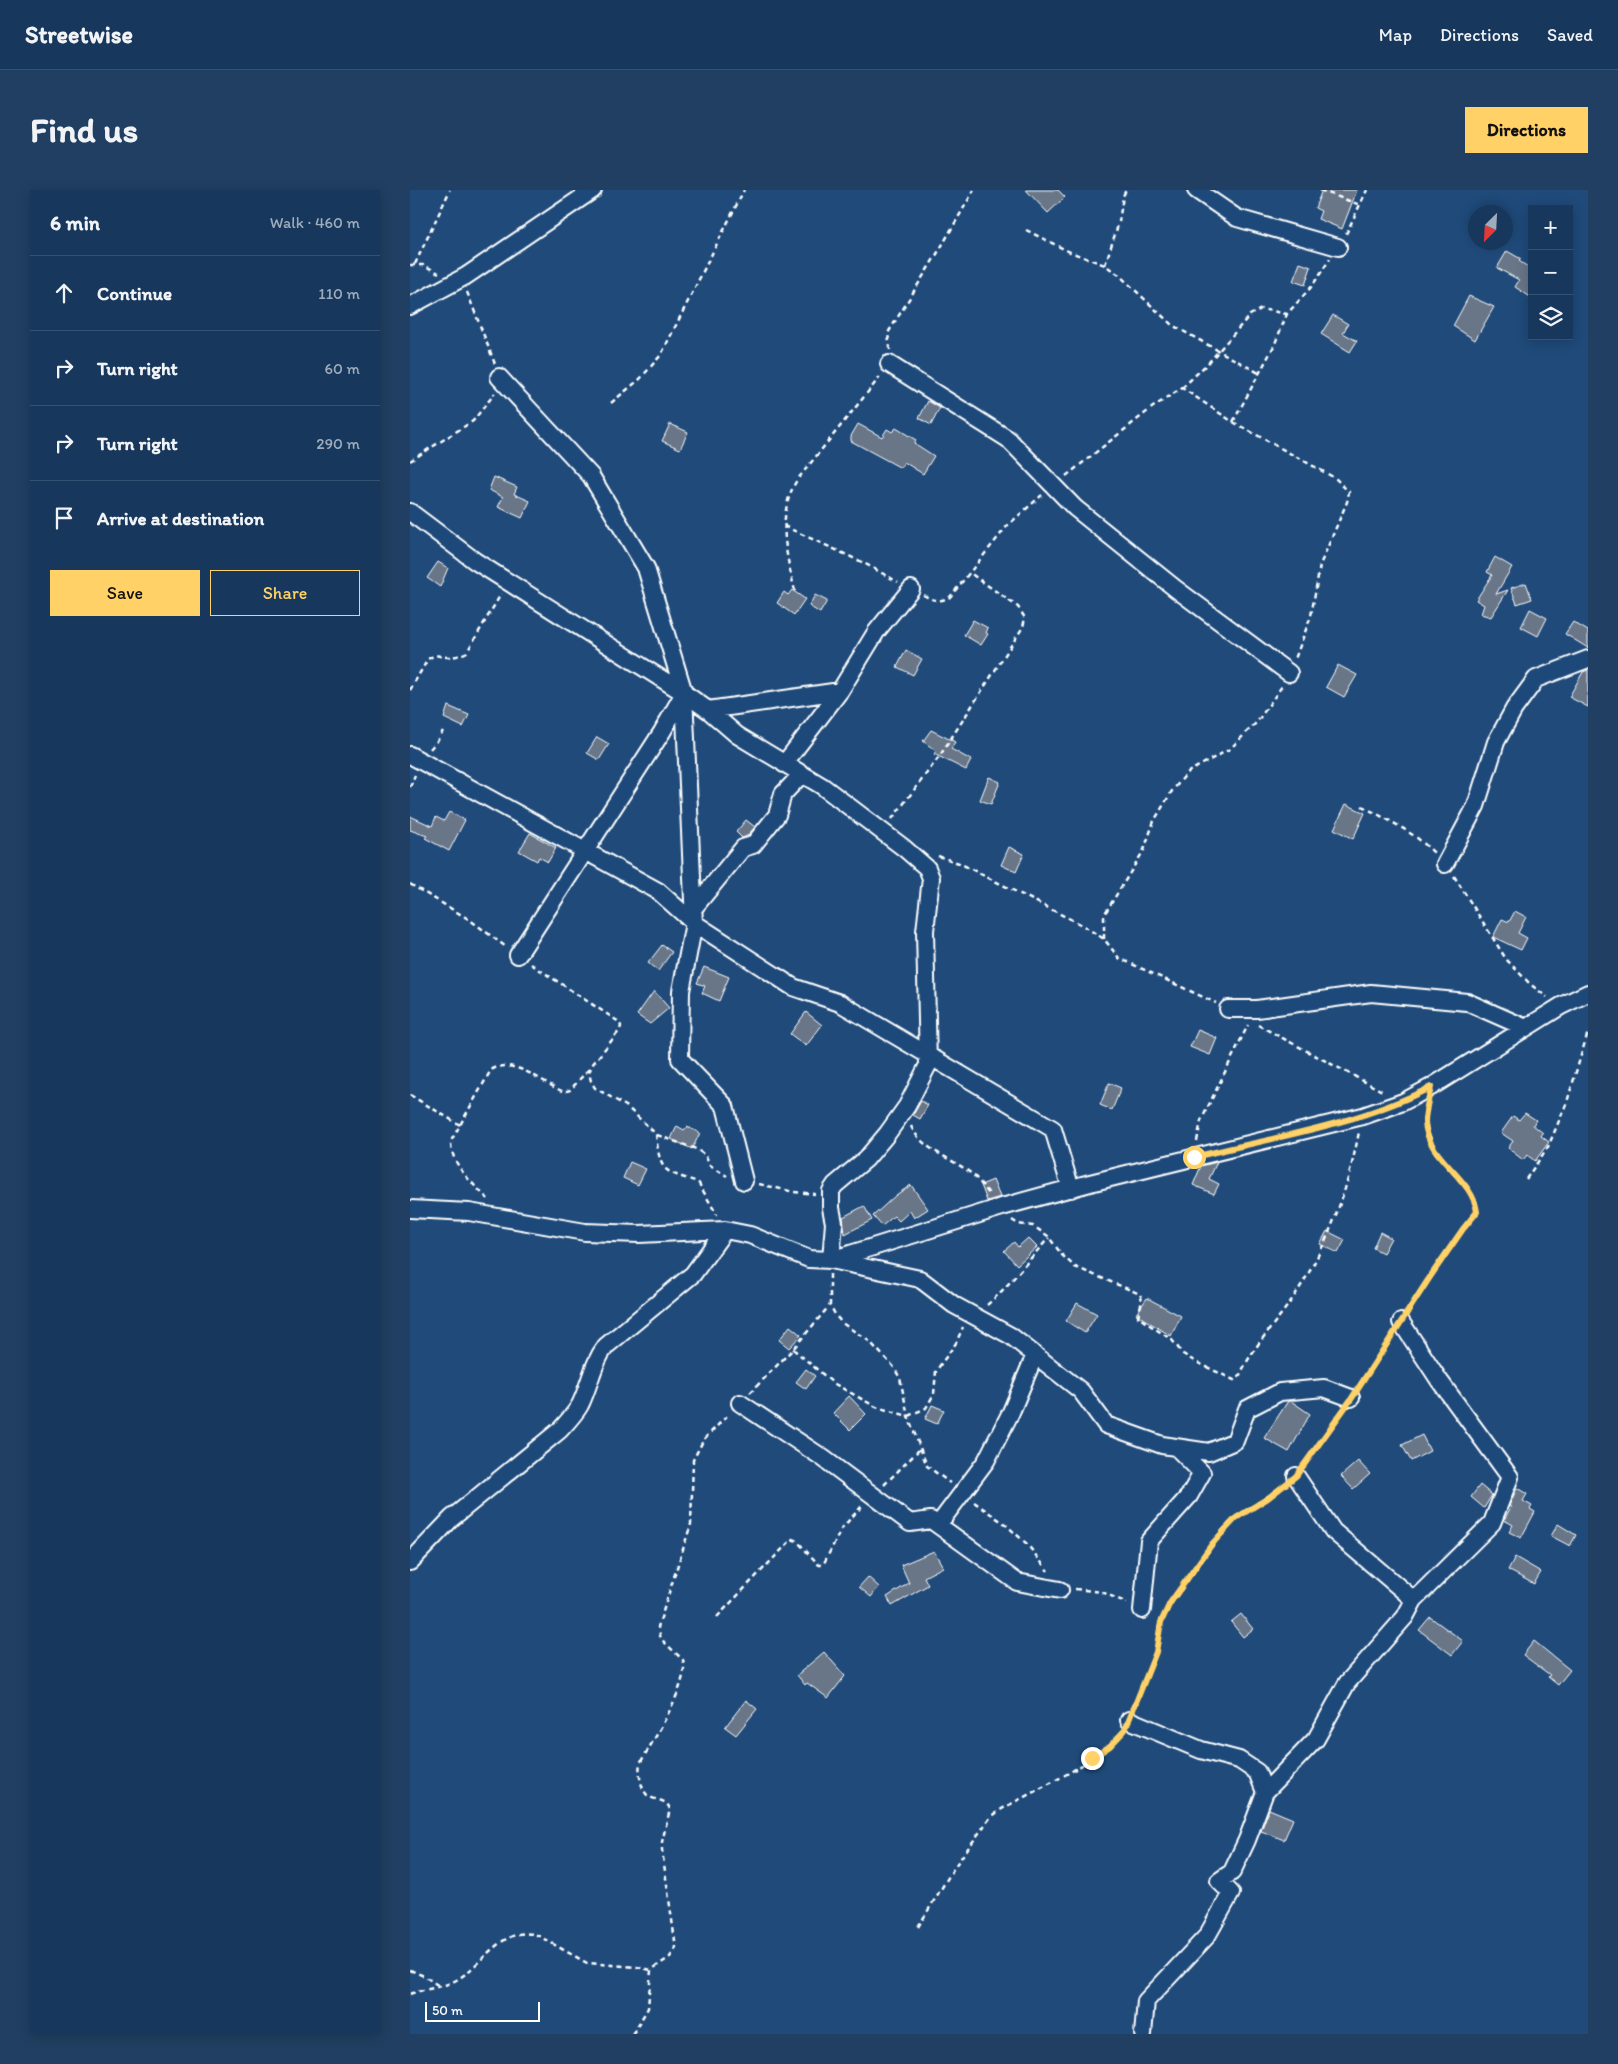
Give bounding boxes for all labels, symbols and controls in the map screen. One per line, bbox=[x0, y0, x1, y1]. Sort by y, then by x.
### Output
text: Streetwise bbox=[25, 20, 133, 49]
text: Map bbox=[1379, 24, 1412, 46]
text: Directions bbox=[1440, 24, 1519, 46]
text: Saved bbox=[1547, 24, 1593, 46]
button: Directions bbox=[1465, 107, 1588, 153]
text: Find us bbox=[30, 109, 138, 151]
north arrow bbox=[1468, 205, 1513, 250]
map controls bbox=[1528, 205, 1573, 340]
button: + bbox=[1528, 205, 1573, 250]
text: 6 min bbox=[50, 210, 100, 235]
text: Walk · 460 m bbox=[270, 213, 360, 232]
button: − bbox=[1528, 250, 1573, 295]
icon: ahead bbox=[50, 279, 78, 307]
text: Continue bbox=[97, 282, 172, 305]
text: 110 m bbox=[318, 284, 360, 303]
button: layers bbox=[1528, 295, 1573, 340]
icon: right bbox=[50, 354, 78, 382]
text: Turn right bbox=[97, 357, 178, 380]
text: 60 m bbox=[325, 359, 360, 378]
icon: right bbox=[50, 429, 78, 457]
text: Turn right bbox=[97, 432, 178, 455]
text: 290 m bbox=[316, 434, 360, 453]
icon: arrive bbox=[50, 504, 78, 532]
text: Arrive at destination bbox=[97, 507, 264, 530]
button: Save bbox=[50, 570, 200, 616]
button: Share bbox=[210, 570, 360, 616]
route start bbox=[1183, 1146, 1206, 1169]
route end bbox=[1081, 1747, 1104, 1770]
scale bar bbox=[425, 1999, 540, 2022]
text: 50 m bbox=[432, 2002, 463, 2019]

